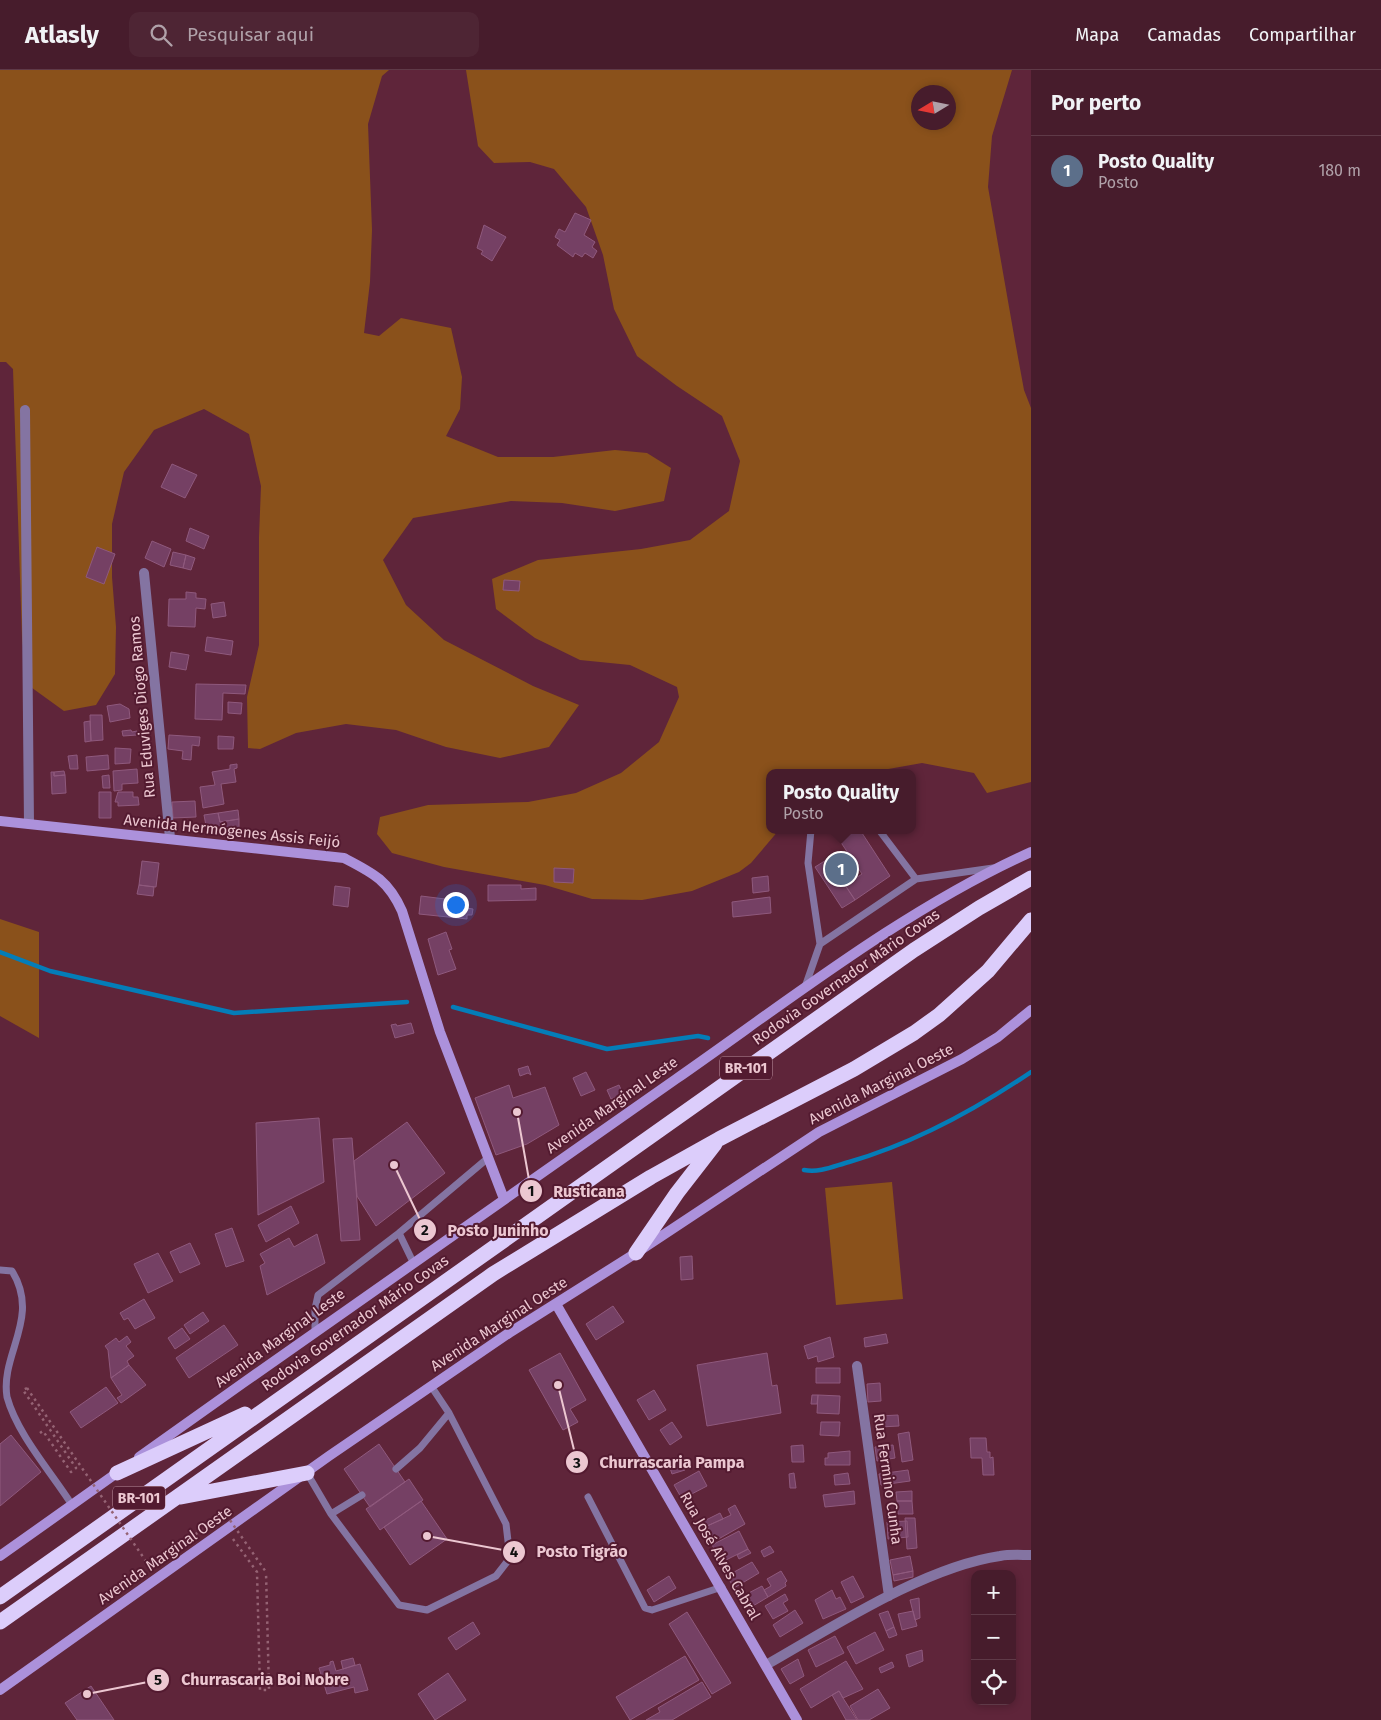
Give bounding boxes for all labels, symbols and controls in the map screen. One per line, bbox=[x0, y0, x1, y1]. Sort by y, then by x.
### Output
search box bbox=[129, 12, 479, 57]
text: Atlasly bbox=[25, 21, 99, 49]
icon: search bbox=[147, 21, 175, 49]
text: Pesquisar aqui bbox=[187, 23, 314, 46]
text: Mapa bbox=[1075, 24, 1119, 46]
text: Camadas bbox=[1147, 24, 1221, 46]
text: Compartilhar bbox=[1249, 24, 1356, 46]
north arrow bbox=[911, 85, 956, 130]
text: Por perto bbox=[1051, 90, 1141, 116]
text: Posto Quality bbox=[1098, 150, 1214, 173]
text: 1 bbox=[1063, 161, 1071, 180]
text: 180 m bbox=[1318, 161, 1361, 180]
text: Posto bbox=[1098, 173, 1139, 192]
street label: Rua Eduviges Diogo Ramos bbox=[125, 615, 159, 799]
popup bbox=[766, 769, 916, 834]
text: Posto Quality bbox=[783, 781, 899, 804]
text: Posto bbox=[783, 804, 824, 823]
street label: Avenida Hermógenes Assis Feijó bbox=[123, 811, 341, 851]
pin: 1 bbox=[825, 850, 857, 888]
your location bbox=[443, 892, 469, 918]
street label: Rodovia Governador Mário Covas bbox=[749, 905, 943, 1049]
street label: Avenida Marginal Oeste bbox=[806, 1040, 956, 1128]
street label: Avenida Marginal Leste bbox=[543, 1053, 681, 1157]
road number: BR-101 bbox=[720, 1056, 772, 1080]
callout: Rusticana bbox=[518, 1176, 635, 1207]
text: 1 bbox=[528, 1182, 534, 1200]
text: Rusticana bbox=[553, 1182, 625, 1201]
callout: Posto Juninho bbox=[413, 1214, 559, 1245]
text: 2 bbox=[421, 1221, 429, 1239]
text: Posto Juninho bbox=[448, 1221, 549, 1240]
street label: Rodovia Governador Mário Covas bbox=[258, 1251, 452, 1395]
street label: Avenida Marginal Oeste bbox=[427, 1273, 571, 1375]
street label: Avenida Marginal Leste bbox=[211, 1285, 349, 1391]
street label: Rua Fermino Cunha bbox=[870, 1412, 906, 1546]
callout: Churrascaria Pampa bbox=[565, 1447, 755, 1478]
text: Churrascaria Pampa bbox=[599, 1453, 745, 1472]
text: 3 bbox=[572, 1454, 581, 1472]
road number: BR-101 bbox=[113, 1486, 165, 1510]
street label: Rua José Alves Cabral bbox=[676, 1489, 764, 1624]
street label: Avenida Marginal Oeste bbox=[94, 1502, 236, 1608]
callout: Posto Tigrão bbox=[502, 1536, 638, 1567]
text: Posto Tigrão bbox=[536, 1542, 628, 1561]
text: 4 bbox=[510, 1543, 519, 1561]
map controls bbox=[971, 1570, 1016, 1705]
button: + bbox=[971, 1570, 1016, 1615]
button: − bbox=[971, 1615, 1016, 1660]
button: locate bbox=[971, 1660, 1016, 1705]
callout: Churrascaria Boi Nobre bbox=[146, 1664, 358, 1695]
text: Churrascaria Boi Nobre bbox=[181, 1670, 349, 1689]
text: 5 bbox=[154, 1671, 162, 1689]

